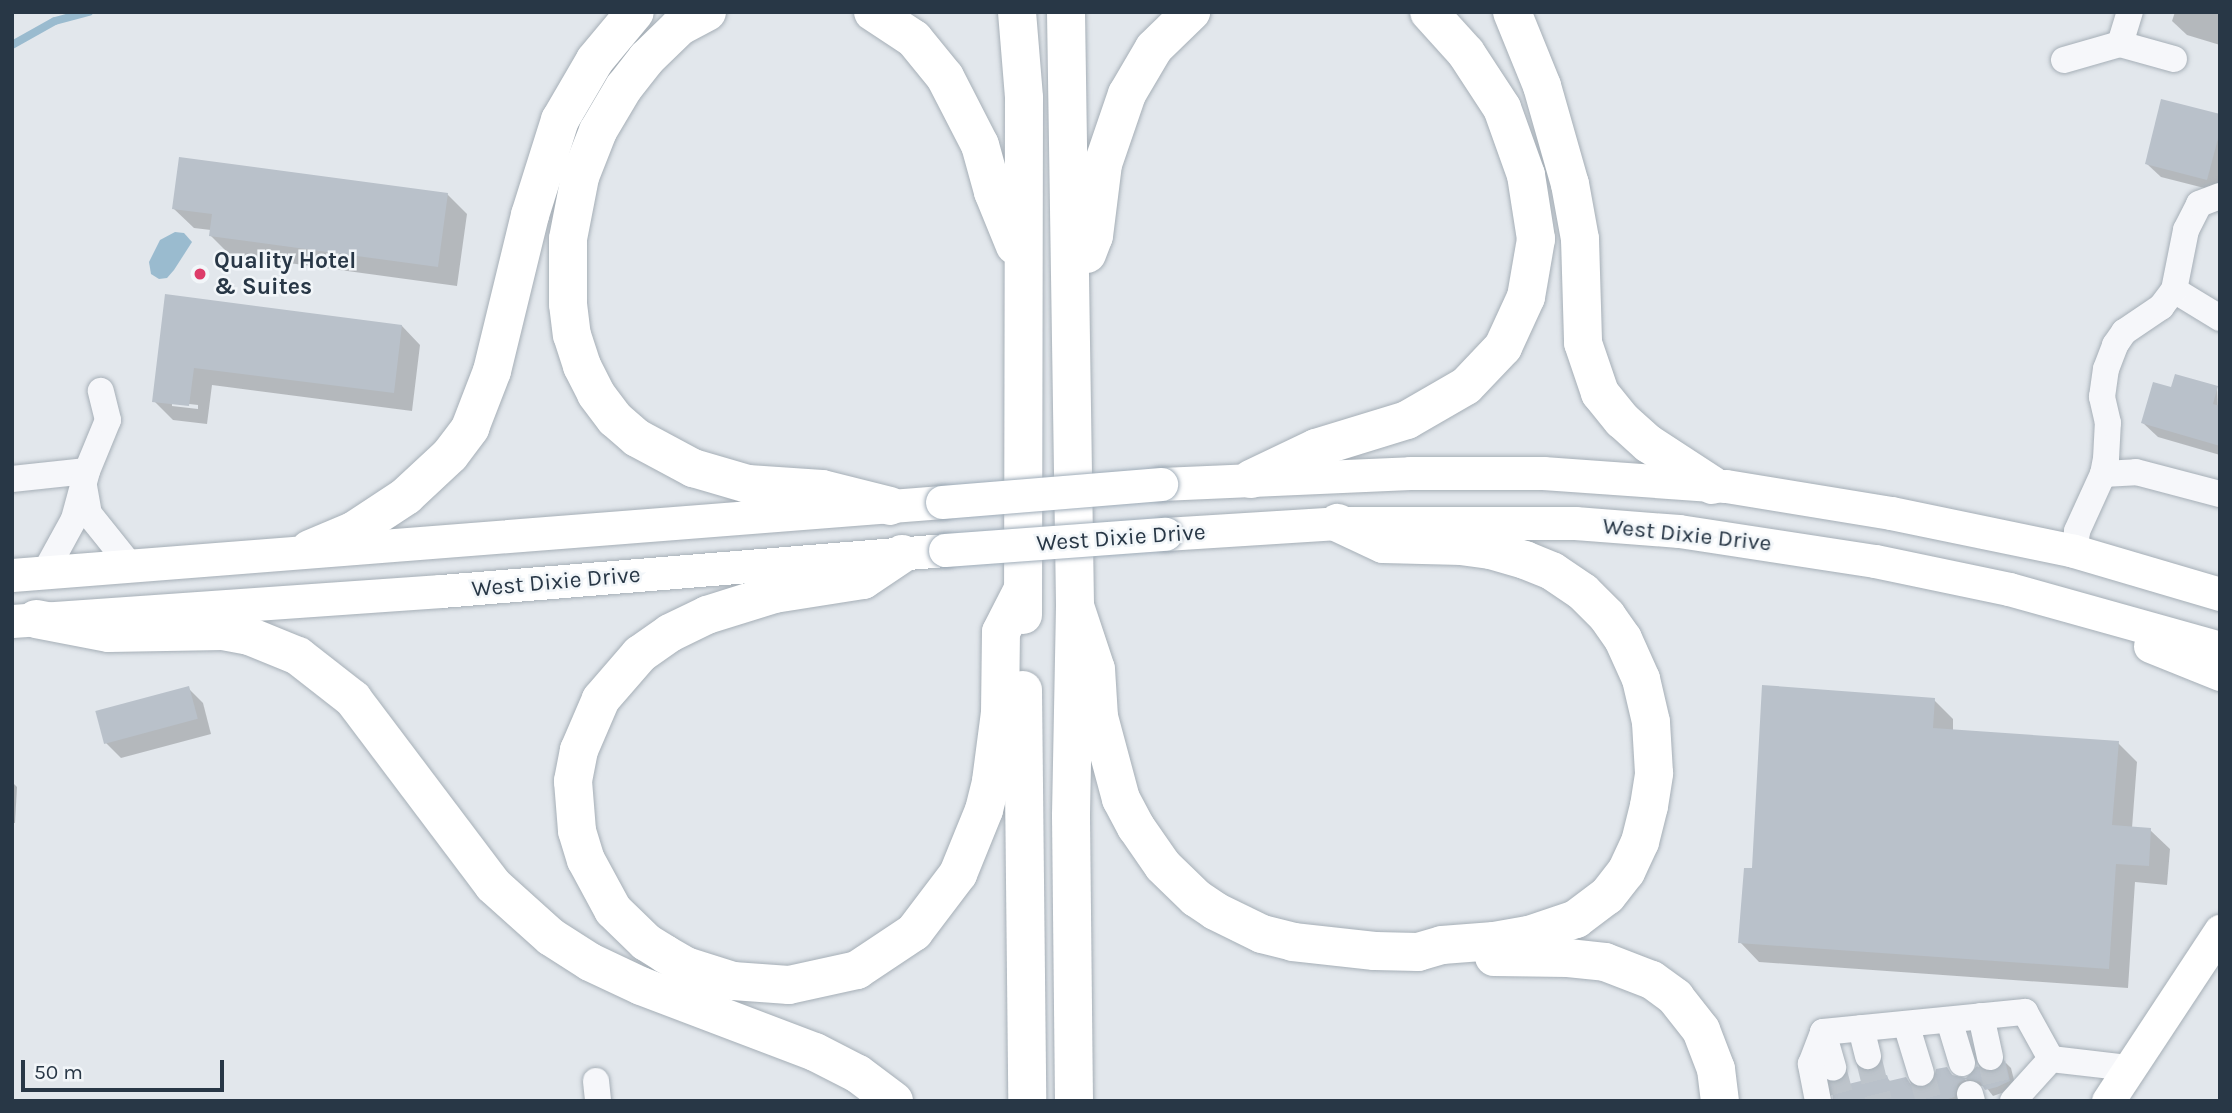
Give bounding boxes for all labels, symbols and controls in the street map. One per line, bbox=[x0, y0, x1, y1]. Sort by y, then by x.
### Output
place label: Quality Hotel & Suites bbox=[214, 247, 356, 301]
marker: Quality Hotel & Suites bbox=[192, 266, 208, 282]
street label: West Dixie Drive bbox=[1601, 512, 1773, 558]
street label: West Dixie Drive bbox=[1036, 518, 1206, 558]
street label: West Dixie Drive bbox=[470, 561, 642, 603]
scale bar bbox=[24, 1046, 228, 1090]
text: 50 m bbox=[34, 1060, 83, 1084]

